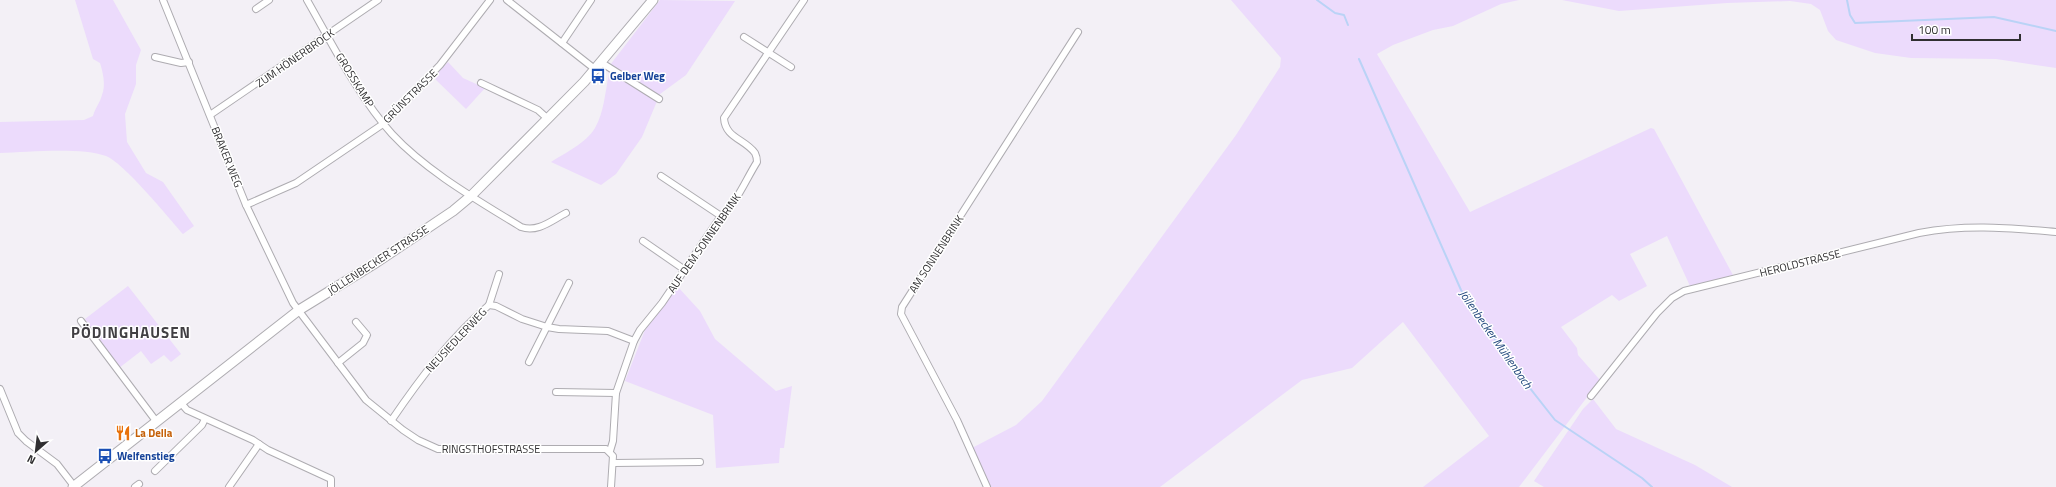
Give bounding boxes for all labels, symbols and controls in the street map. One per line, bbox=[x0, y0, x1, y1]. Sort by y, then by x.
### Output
scale bar bbox=[1912, 16, 2020, 42]
text: 100 m bbox=[1918, 20, 1951, 39]
street label: ZUM HÖNERBROCK bbox=[252, 24, 338, 91]
street label: GROSSKAMP bbox=[332, 50, 378, 111]
street label: GRÜNSTRASSE bbox=[379, 65, 441, 127]
bus stop icon: Gelber Weg bbox=[589, 67, 607, 85]
place label: Gelber Weg bbox=[610, 68, 665, 84]
street label: BRAKER WEG bbox=[208, 124, 247, 190]
street label: AUF DEM SONNENBRINK bbox=[664, 189, 745, 296]
street label: AM SONNENBRINK bbox=[905, 211, 968, 296]
street label: JÖLLENBECKER STRASSE bbox=[324, 221, 432, 299]
street label: HEROLDSTRASSE bbox=[1758, 245, 1842, 281]
water label: Jöllenbecker Mühlenbach bbox=[1455, 285, 1538, 393]
street label: NEUSIEDLERWEG bbox=[422, 304, 490, 376]
district label: PÖDINGHAUSEN bbox=[71, 321, 191, 344]
restaurant icon: La Della bbox=[114, 424, 132, 442]
place label: La Della bbox=[135, 425, 173, 441]
north arrow bbox=[16, 431, 56, 471]
street label: RINGSTHOFSTRASSE bbox=[442, 441, 540, 457]
bus stop icon: Welfenstieg bbox=[96, 447, 114, 465]
place label: Welfenstieg bbox=[117, 448, 175, 464]
text: N bbox=[24, 451, 38, 469]

